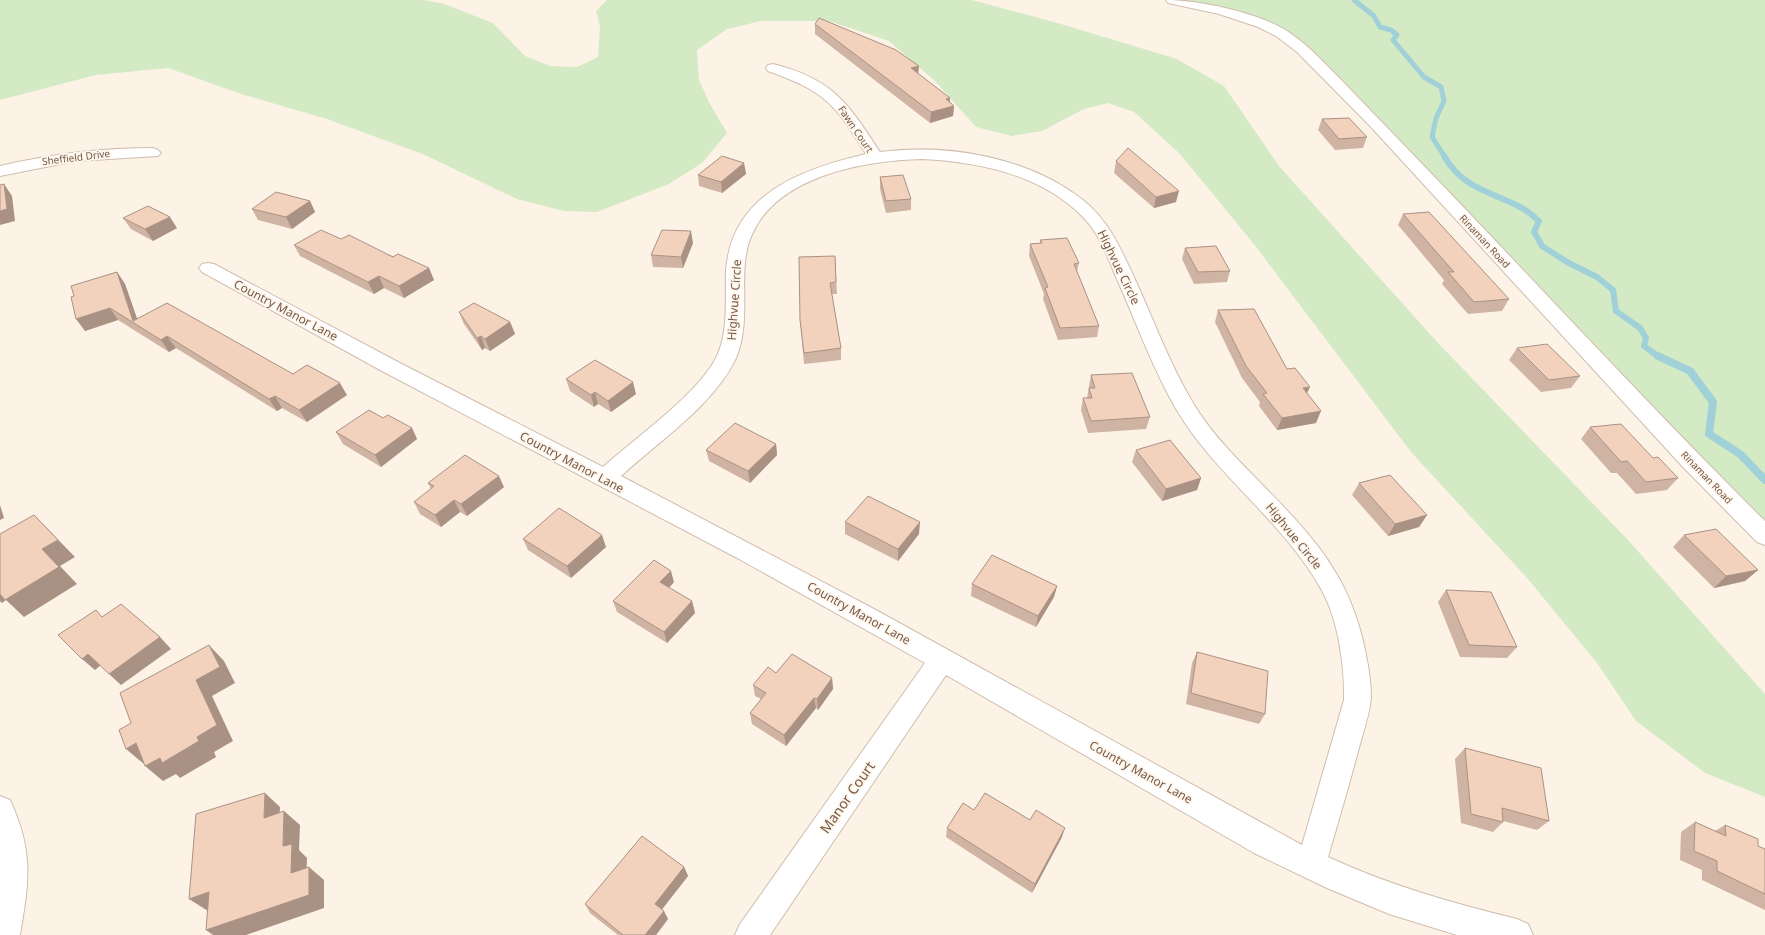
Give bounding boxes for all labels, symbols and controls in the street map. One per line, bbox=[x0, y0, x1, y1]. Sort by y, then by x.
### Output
street label: Fawn Court bbox=[835, 103, 877, 156]
street label: Sheffield Drive bbox=[41, 146, 111, 168]
street label: Rinaman Road bbox=[1457, 211, 1513, 271]
street label: Highvue Circle bbox=[1094, 227, 1145, 307]
street label: Highvue Circle bbox=[723, 259, 745, 341]
street label: Country Manor Lane bbox=[231, 275, 341, 345]
street label: Country Manor Lane bbox=[517, 427, 627, 497]
street label: Rinaman Road bbox=[1678, 448, 1736, 506]
street label: Highvue Circle bbox=[1262, 499, 1326, 573]
street label: Country Manor Lane bbox=[804, 577, 914, 649]
street label: Country Manor Lane bbox=[1086, 736, 1196, 808]
street label: Manor Court bbox=[815, 757, 879, 837]

